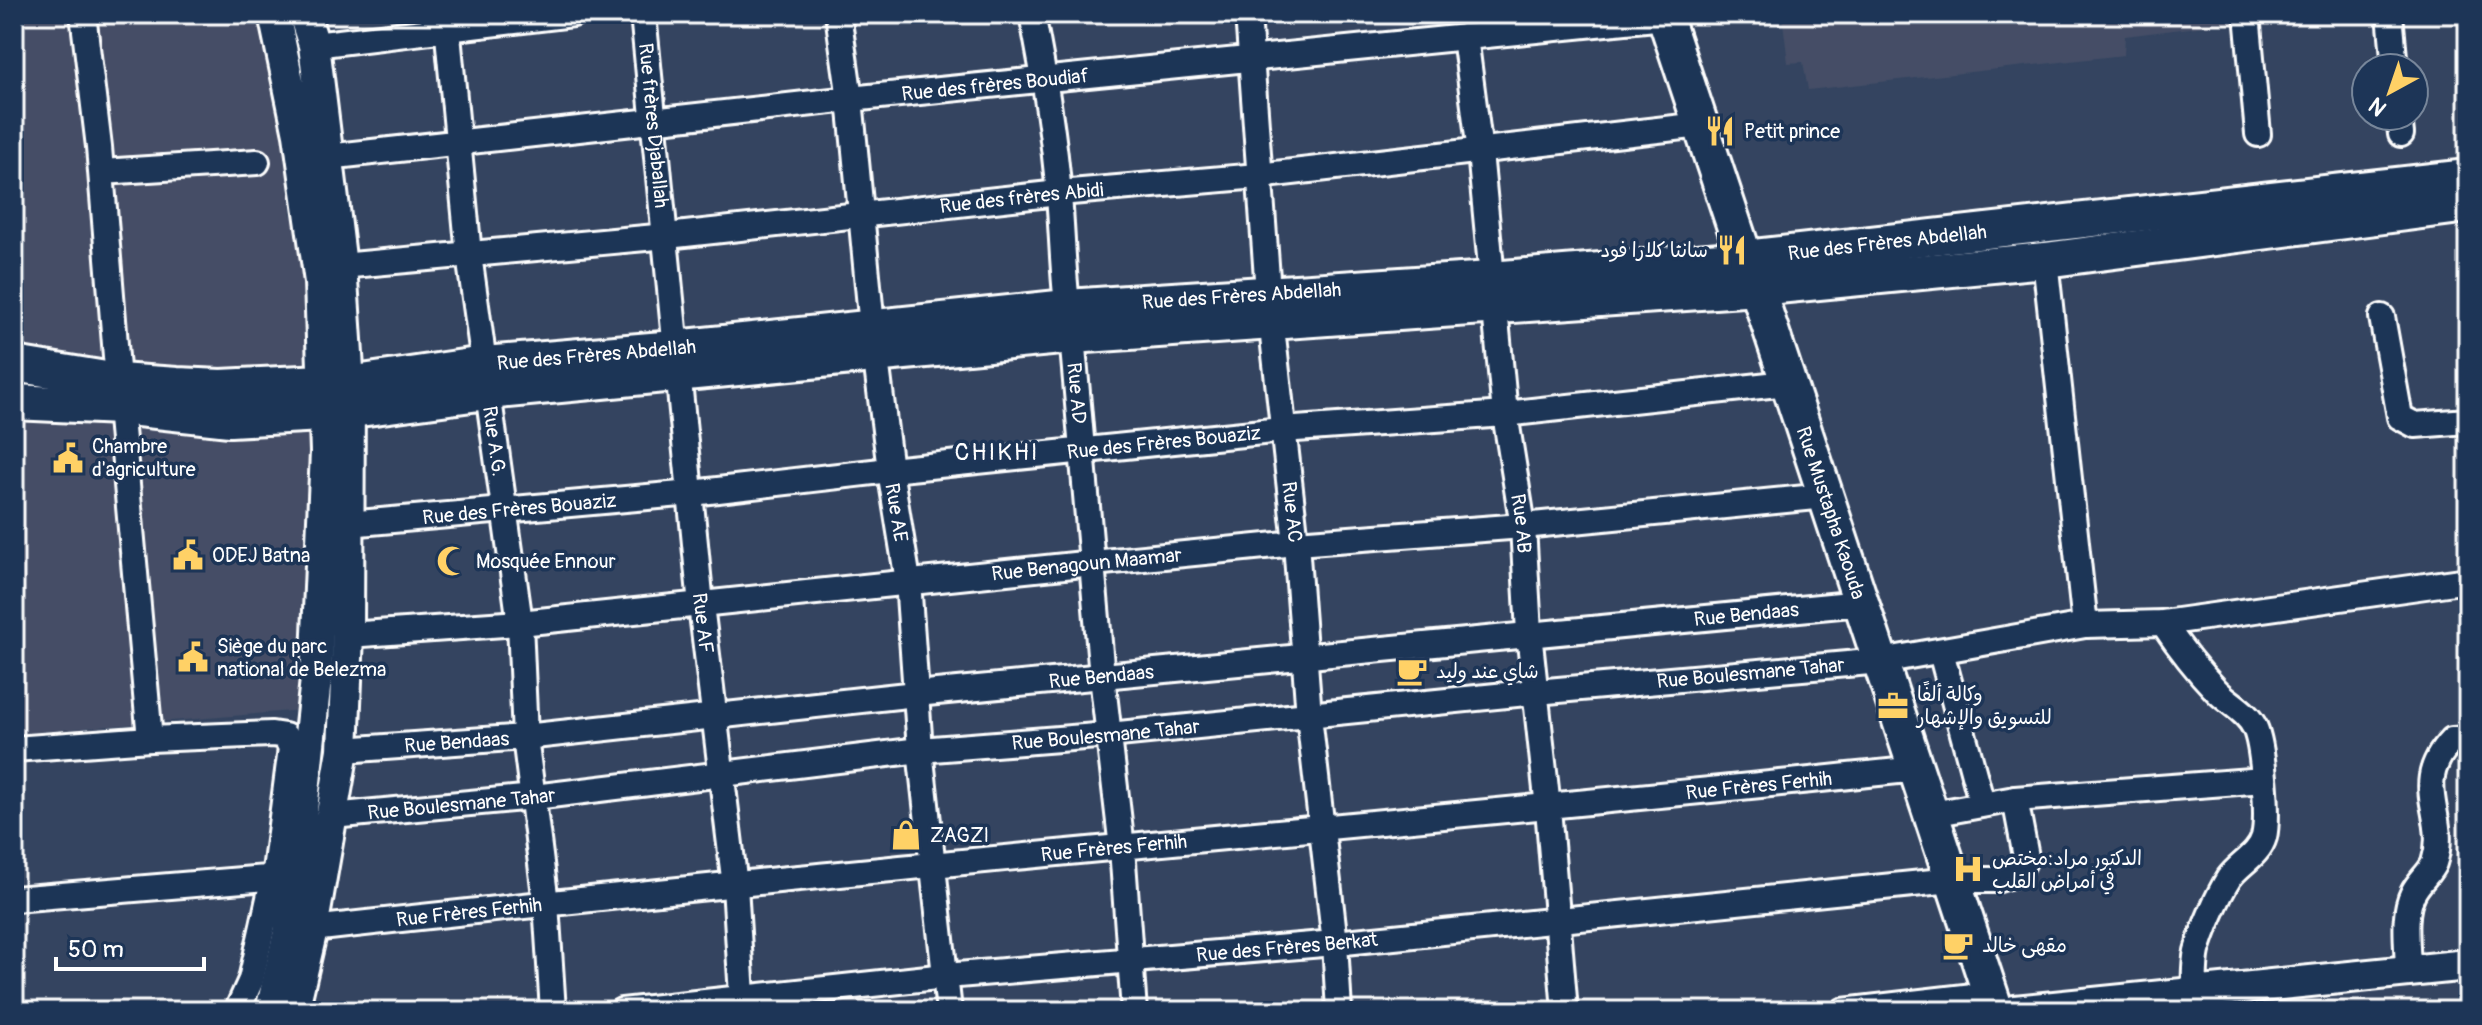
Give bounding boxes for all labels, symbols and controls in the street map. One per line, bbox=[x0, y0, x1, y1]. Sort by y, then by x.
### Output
street label: Rue frères Djaballah bbox=[633, 42, 674, 209]
north arrow bbox=[2350, 52, 2430, 132]
street label: Rue des frères Boudiaf bbox=[900, 63, 1090, 106]
text: N bbox=[2363, 91, 2392, 122]
restaurant icon: Petit prince bbox=[1703, 114, 1737, 148]
place label: Petit prince bbox=[1744, 119, 1840, 144]
street label: Rue des frères Abidi bbox=[938, 177, 1105, 219]
street label: Rue des Frères Abdellah bbox=[1787, 219, 1988, 266]
restaurant icon: سانتا كلارا فود bbox=[1715, 233, 1749, 267]
place label: سانتا كلارا فود bbox=[1600, 238, 1708, 263]
street label: Rue des Frères Abdellah bbox=[1141, 276, 1342, 315]
street label: Rue des Frères Abdellah bbox=[496, 333, 697, 375]
street label: Rue AD bbox=[1062, 361, 1092, 425]
street label: Rue A.G. bbox=[478, 404, 512, 478]
street label: Rue des Frères Bouaziz bbox=[1066, 420, 1262, 464]
street label: Rue Mustapha Kaouda bbox=[1791, 423, 1871, 602]
place label: Chambre d'agriculture bbox=[92, 434, 196, 482]
district label: CHIKHI bbox=[954, 438, 1040, 467]
public building icon: Chambre d'agriculture bbox=[51, 441, 85, 475]
street label: Rue AC bbox=[1277, 480, 1308, 544]
street label: Rue AE bbox=[880, 481, 914, 544]
street label: Rue des Frères Bouaziz bbox=[421, 487, 617, 530]
street label: Rue AB bbox=[1506, 492, 1537, 554]
public building icon: ODEJ Batna bbox=[171, 538, 205, 572]
street label: Rue Benagoun Maamar bbox=[990, 542, 1183, 586]
place label: ODEJ Batna bbox=[212, 543, 310, 568]
mosque icon: Mosquée Ennour bbox=[435, 544, 469, 578]
place label: Mosquée Ennour bbox=[476, 549, 616, 574]
street label: Rue AF bbox=[687, 592, 719, 655]
street label: Rue Bendaas bbox=[1693, 597, 1800, 632]
place label: Siège du parc national de Belezma bbox=[217, 634, 386, 682]
public building icon: Siège du parc national de Belezma bbox=[176, 640, 210, 674]
street label: Rue Boulesmane Tahar bbox=[1656, 652, 1846, 694]
cafe icon: شاي عند وليد bbox=[1395, 654, 1429, 688]
street label: Rue Bendaas bbox=[1048, 659, 1155, 694]
place label: شاي عند وليد bbox=[1436, 659, 1539, 686]
place label: وكالة ألفًا للتسويق والإشهار bbox=[1915, 680, 2052, 731]
office icon: وكالة ألفًا للتسويق والإشهار bbox=[1876, 689, 1910, 723]
street label: Rue Boulesmane Tahar bbox=[1011, 713, 1201, 755]
street label: Rue Bendaas bbox=[403, 726, 510, 758]
street label: Rue Frères Ferhih bbox=[1685, 765, 1833, 805]
street label: Rue Boulesmane Tahar bbox=[366, 782, 557, 825]
shop icon: ZAGZI bbox=[889, 818, 923, 852]
place label: ZAGZI bbox=[930, 823, 989, 848]
street label: Rue Frères Ferhih bbox=[1040, 828, 1188, 867]
place label: الدكتور مراد:مختص في أمراض القلب bbox=[1992, 846, 2142, 895]
hospital icon: الدكتور مراد:مختص في أمراض القلب bbox=[1951, 852, 1985, 886]
street label: Rue Frères Ferhih bbox=[395, 892, 543, 932]
scale bar bbox=[56, 921, 204, 971]
street label: Rue des Frères Berkat bbox=[1195, 926, 1380, 967]
cafe icon: مقهى خالد bbox=[1941, 928, 1975, 962]
place label: مقهى خالد bbox=[1982, 933, 2067, 958]
text: 50 m bbox=[68, 935, 124, 964]

